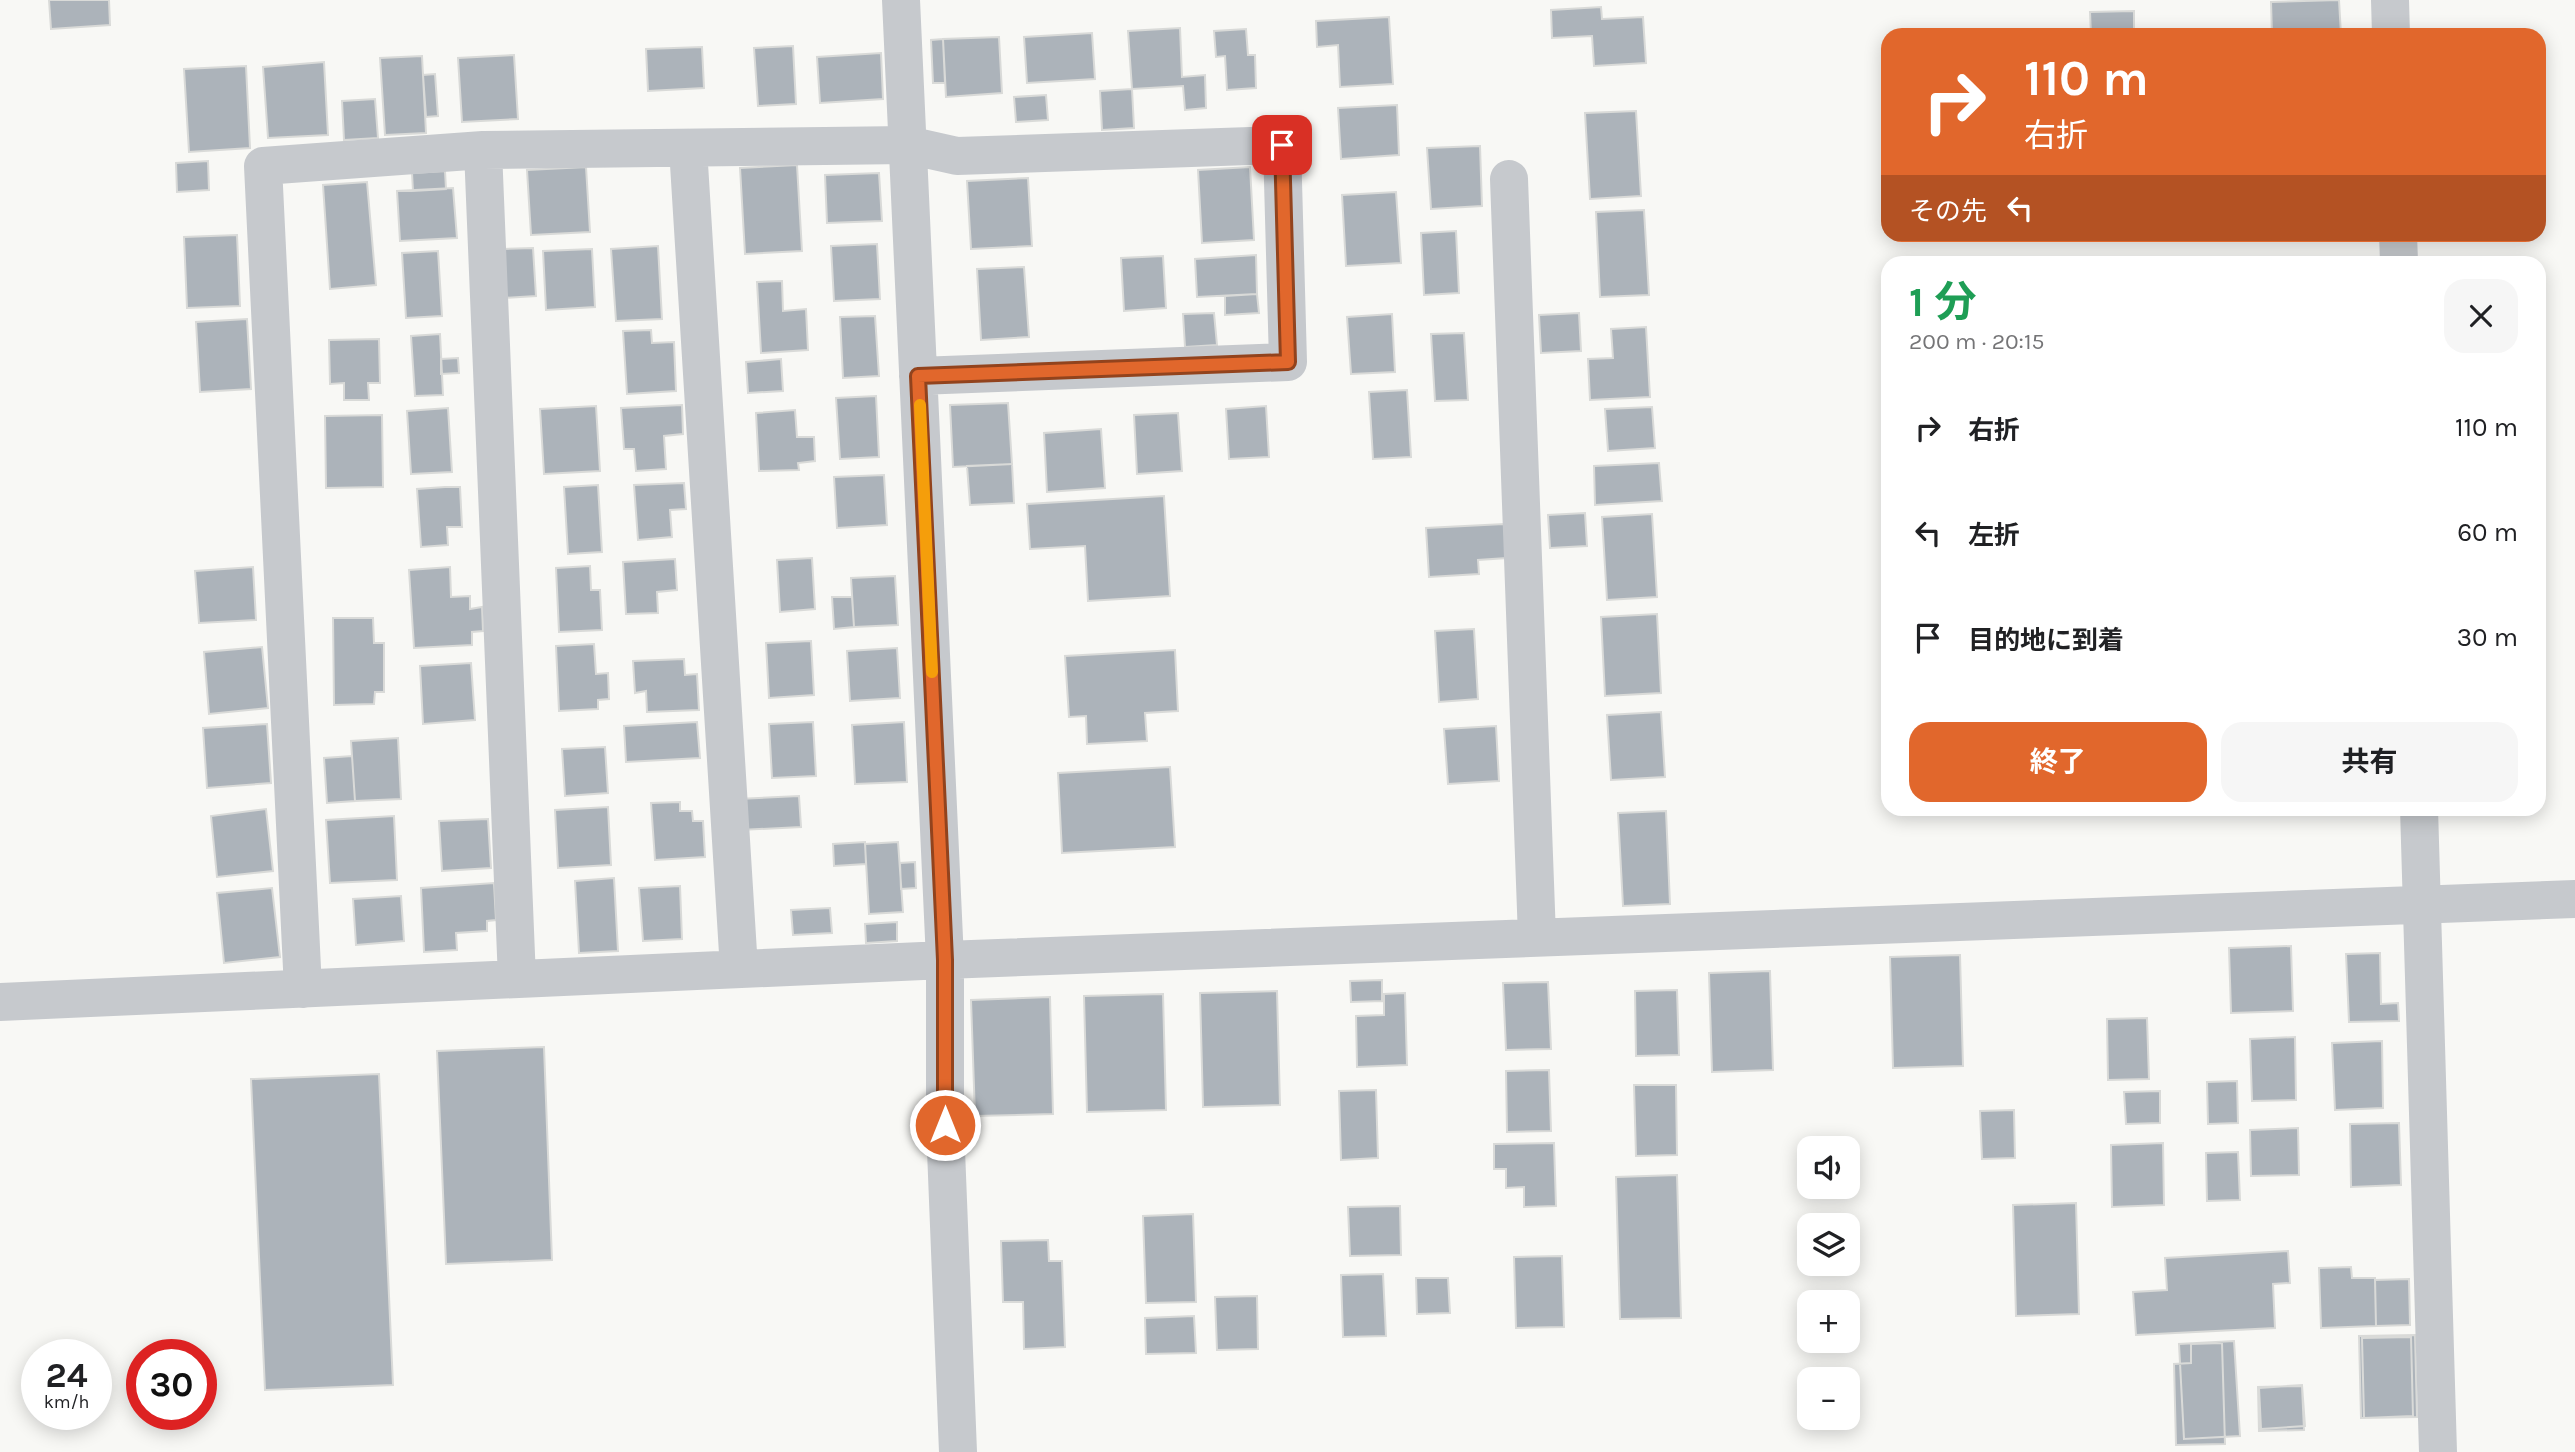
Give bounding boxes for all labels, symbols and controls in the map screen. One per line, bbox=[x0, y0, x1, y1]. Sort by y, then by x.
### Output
text: 110 m bbox=[2024, 50, 2149, 107]
icon: right bbox=[1909, 56, 2000, 147]
pin bbox=[1252, 115, 1312, 175]
text: 右折 bbox=[2024, 117, 2088, 154]
icon: arrive bbox=[1263, 126, 1301, 164]
icon: left bbox=[2001, 189, 2039, 227]
text: その先 bbox=[1909, 196, 1987, 227]
text: 1 分 bbox=[1909, 277, 1977, 327]
button: close bbox=[2444, 279, 2518, 353]
text: 200 m · 20:15 bbox=[1909, 328, 2045, 355]
icon: right bbox=[1909, 409, 1947, 447]
text: 110 m bbox=[2455, 412, 2518, 443]
text: 右折 bbox=[1968, 415, 2020, 446]
icon: left bbox=[1909, 514, 1947, 552]
text: 60 m bbox=[2457, 517, 2518, 548]
text: 左折 bbox=[1968, 520, 2020, 551]
icon: arrive bbox=[1909, 619, 1947, 657]
text: 30 m bbox=[2457, 622, 2518, 653]
text: 目的地に到着 bbox=[1968, 625, 2124, 656]
button: 終了 bbox=[1909, 722, 2207, 802]
button: 共有 bbox=[2221, 722, 2518, 802]
position arrow bbox=[908, 1088, 982, 1162]
map controls bbox=[1797, 1136, 1860, 1430]
button: sound bbox=[1797, 1136, 1860, 1199]
button: layers bbox=[1797, 1213, 1860, 1276]
button: + bbox=[1797, 1290, 1860, 1353]
speed limit sign: 30 bbox=[126, 1339, 217, 1430]
text: 24 bbox=[46, 1355, 88, 1396]
button: − bbox=[1797, 1367, 1860, 1430]
text: km/h bbox=[44, 1391, 89, 1413]

